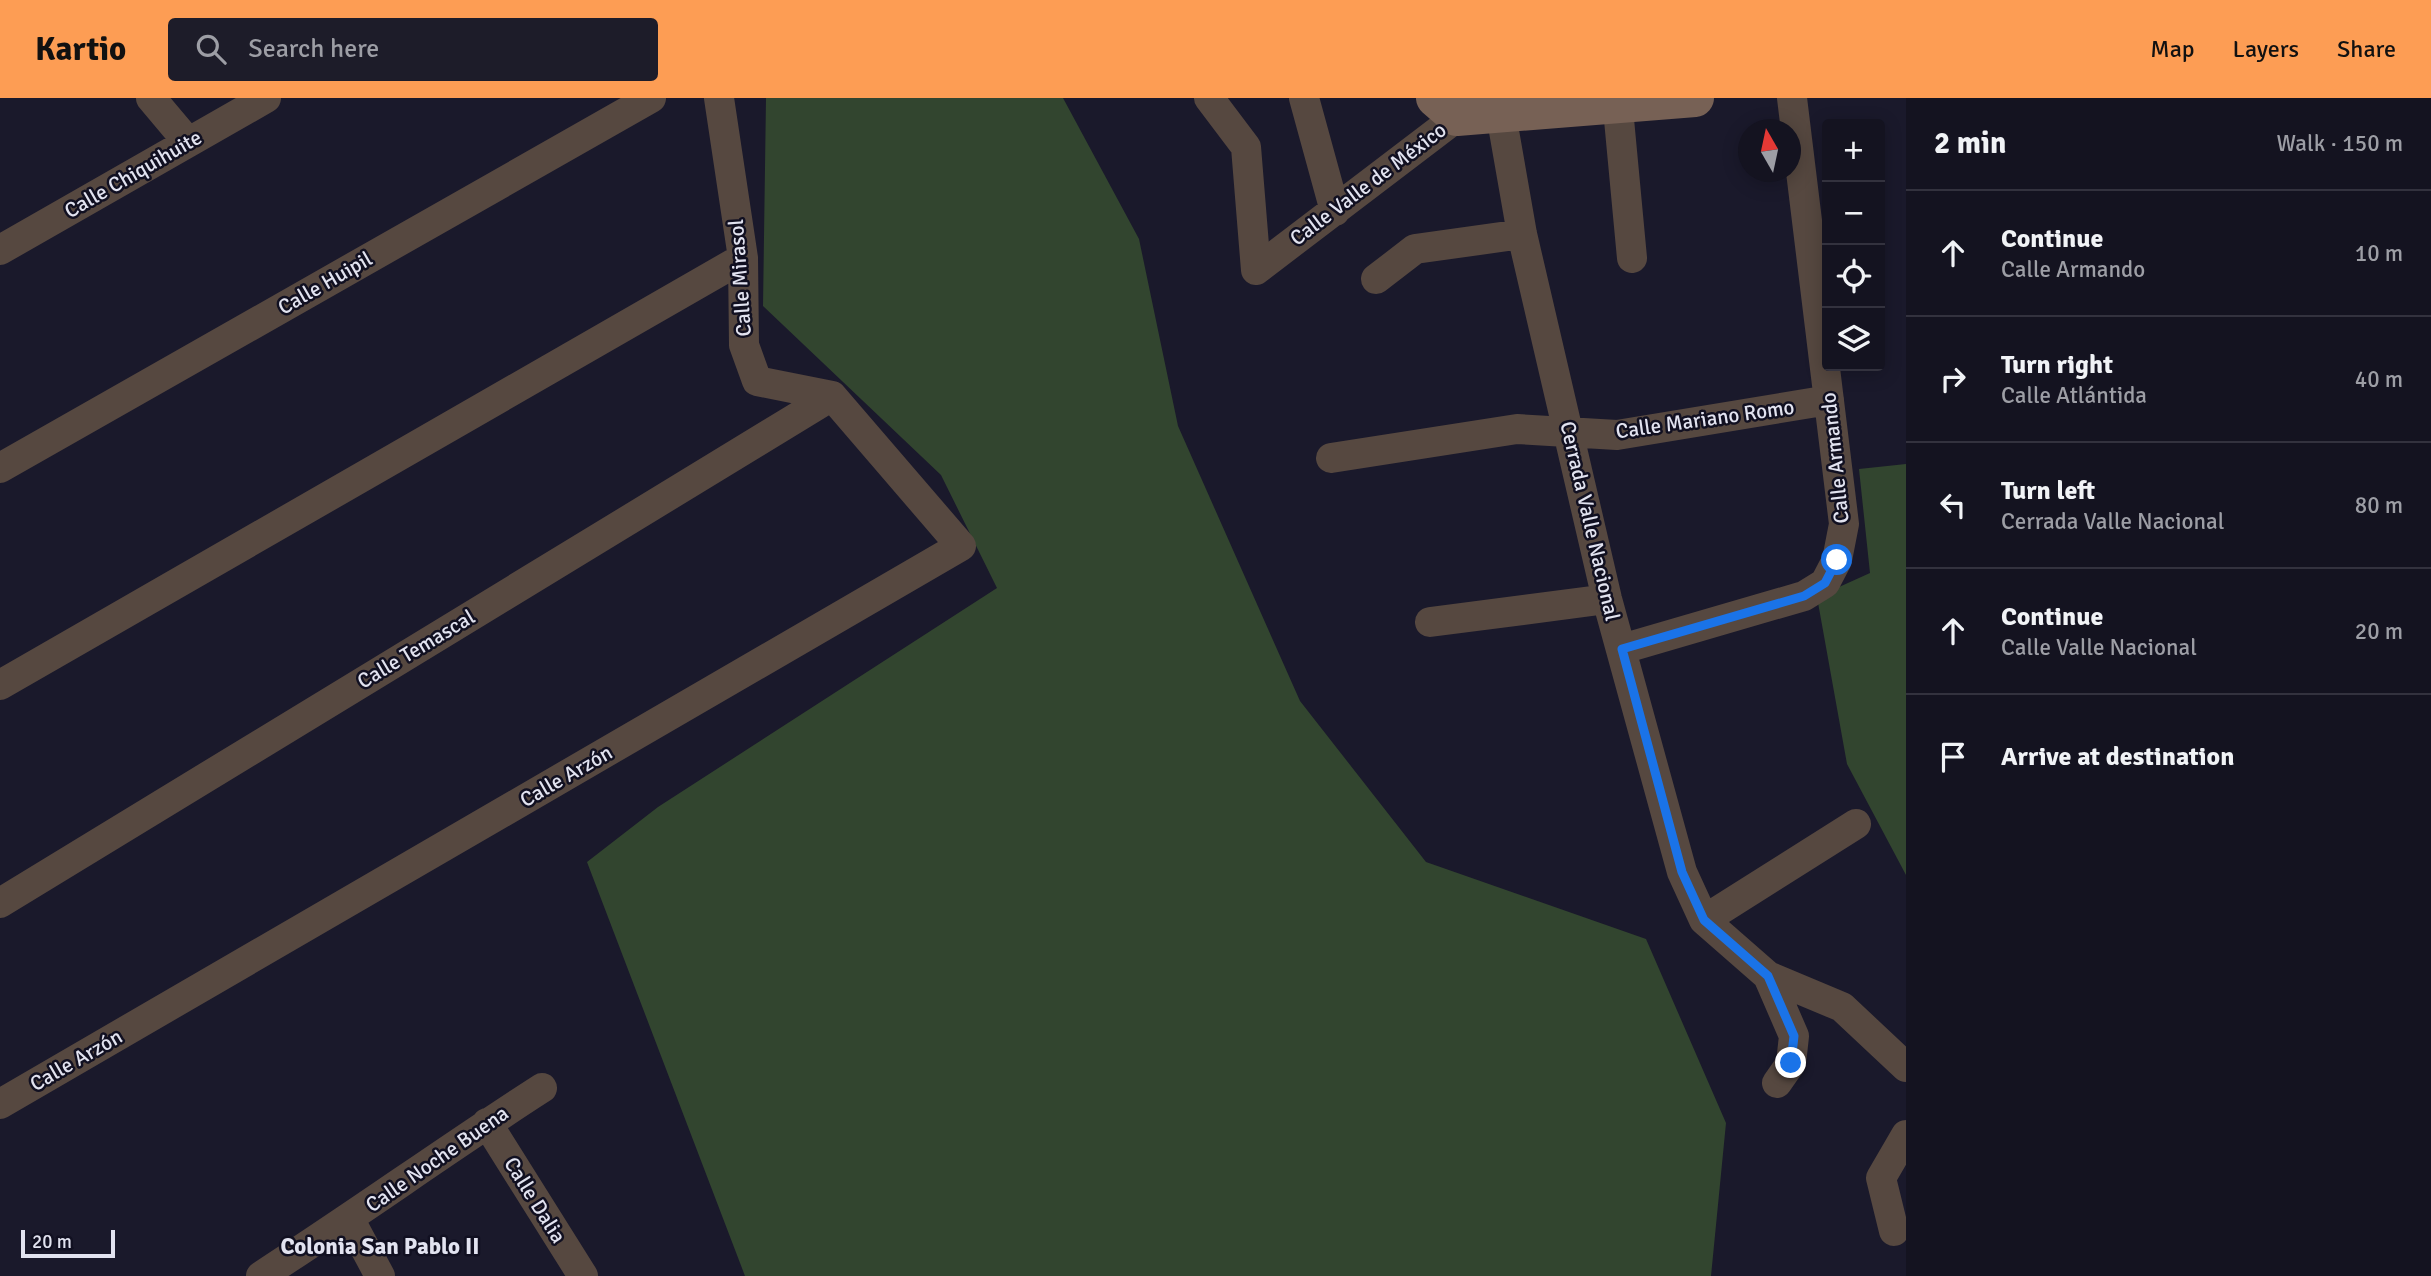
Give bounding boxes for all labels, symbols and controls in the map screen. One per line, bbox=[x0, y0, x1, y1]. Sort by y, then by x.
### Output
search box bbox=[168, 18, 658, 81]
text: Kartio bbox=[35, 29, 126, 70]
icon: search bbox=[192, 30, 230, 68]
text: Search here bbox=[248, 33, 379, 65]
text: Map bbox=[2150, 34, 2195, 64]
text: Layers bbox=[2233, 34, 2299, 64]
text: Share bbox=[2337, 34, 2396, 64]
street label: Calle Valle de México bbox=[1285, 117, 1451, 251]
north arrow bbox=[1738, 119, 1801, 182]
map controls bbox=[1822, 119, 1885, 371]
button: + bbox=[1822, 119, 1885, 182]
street label: Calle Chiquihuite bbox=[60, 124, 206, 224]
text: 2 min bbox=[1934, 125, 2006, 162]
text: Walk · 150 m bbox=[2277, 129, 2403, 158]
button: − bbox=[1822, 182, 1885, 245]
street label: Calle Mirasol bbox=[723, 219, 757, 337]
text: Continue bbox=[2001, 223, 2103, 255]
icon: ahead bbox=[1934, 234, 1972, 272]
text: 10 m bbox=[2355, 239, 2403, 268]
button: locate bbox=[1822, 245, 1885, 308]
street label: Calle Huipil bbox=[273, 246, 377, 320]
text: Calle Armando bbox=[2001, 255, 2145, 284]
button: layers bbox=[1822, 308, 1885, 371]
text: Turn right bbox=[2001, 349, 2113, 381]
icon: right bbox=[1934, 360, 1972, 398]
text: 40 m bbox=[2355, 365, 2403, 394]
text: Calle Atlántida bbox=[2001, 381, 2147, 410]
street label: Calle Armando bbox=[1815, 391, 1855, 525]
street label: Calle Mariano Romo bbox=[1614, 394, 1796, 444]
street label: Cerrada Valle Nacional bbox=[1554, 419, 1626, 623]
text: Turn left bbox=[2001, 475, 2095, 507]
icon: left bbox=[1934, 486, 1972, 524]
text: 80 m bbox=[2355, 491, 2403, 520]
text: Cerrada Valle Nacional bbox=[2001, 507, 2224, 536]
route start bbox=[1821, 544, 1852, 575]
text: Continue bbox=[2001, 601, 2103, 633]
street label: Calle Temascal bbox=[352, 604, 480, 694]
icon: ahead bbox=[1934, 612, 1972, 650]
text: 20 m bbox=[2355, 617, 2403, 646]
text: Calle Valle Nacional bbox=[2001, 633, 2197, 662]
icon: arrive bbox=[1934, 738, 1972, 776]
street label: Calle Arzón bbox=[515, 739, 617, 813]
text: Arrive at destination bbox=[2001, 741, 2234, 773]
street label: Calle Arzón bbox=[25, 1023, 127, 1097]
route end bbox=[1775, 1047, 1806, 1078]
street label: Calle Noche Buena bbox=[360, 1100, 514, 1218]
street label: Calle Dalia bbox=[498, 1152, 572, 1248]
scale bar bbox=[21, 1227, 116, 1259]
text: 20 m bbox=[32, 1230, 72, 1254]
district label: Colonia San Pablo II bbox=[280, 1232, 480, 1261]

